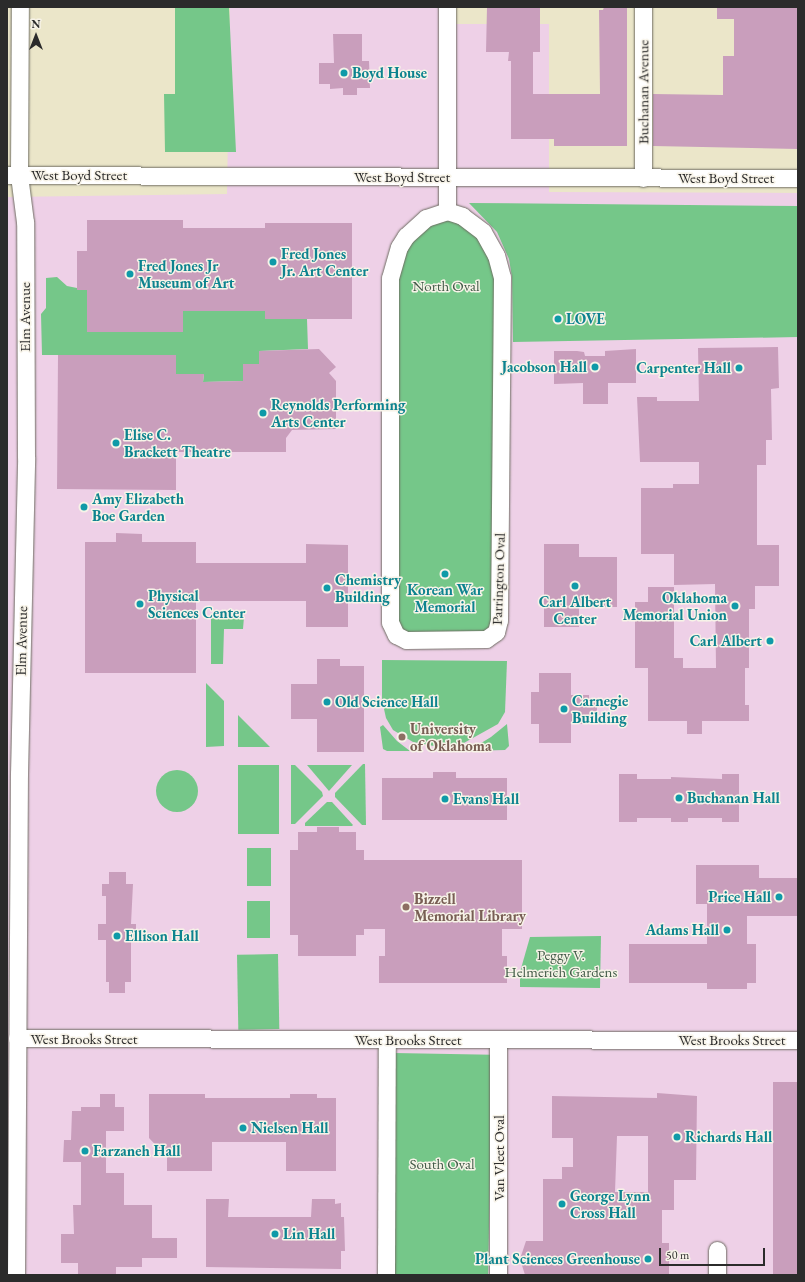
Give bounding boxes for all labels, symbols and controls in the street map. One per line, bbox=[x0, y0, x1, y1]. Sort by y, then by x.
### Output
north arrow bbox=[16, 16, 56, 56]
text: N bbox=[32, 17, 40, 31]
street label: Buchanan Avenue bbox=[634, 40, 652, 144]
place label: Boyd House bbox=[352, 64, 427, 82]
marker: Boyd House bbox=[339, 68, 349, 78]
street label: West Boyd Street bbox=[31, 166, 127, 184]
street label: West Boyd Street bbox=[354, 168, 450, 186]
street label: West Boyd Street bbox=[678, 169, 774, 187]
place label: Fred Jones Jr. Art Center bbox=[281, 244, 368, 279]
place label: Fred Jones Jr Museum of Art bbox=[138, 256, 234, 291]
marker: Fred Jones Jr. Art Center bbox=[268, 257, 278, 267]
marker: Fred Jones Jr Museum of Art bbox=[125, 269, 135, 279]
park label: North Oval bbox=[412, 277, 480, 295]
street label: Elm Avenue bbox=[16, 282, 34, 352]
place label: LOVE bbox=[566, 310, 605, 328]
marker: LOVE bbox=[553, 314, 563, 324]
place label: Jacobson Hall bbox=[502, 358, 587, 376]
place label: Carpenter Hall bbox=[636, 359, 731, 377]
marker: Jacobson Hall bbox=[590, 362, 600, 372]
marker: Carpenter Hall bbox=[734, 363, 744, 373]
place label: Reynolds Performing Arts Center bbox=[271, 395, 405, 430]
marker: Reynolds Performing Arts Center bbox=[258, 408, 268, 418]
place label: Elise C. Brackett Theatre bbox=[124, 425, 231, 460]
marker: Elise C. Brackett Theatre bbox=[111, 438, 121, 448]
place label: Amy Elizabeth Boe Garden bbox=[92, 489, 184, 524]
marker: Amy Elizabeth Boe Garden bbox=[79, 502, 89, 512]
street label: Parrington Oval bbox=[487, 533, 509, 625]
marker: Korean War Memorial bbox=[440, 569, 450, 579]
place label: Chemistry Building bbox=[335, 570, 401, 605]
place label: Korean War Memorial bbox=[407, 580, 483, 615]
marker: Carl Albert Center bbox=[570, 581, 580, 591]
marker: Chemistry Building bbox=[322, 583, 332, 593]
place label: Physical Sciences Center bbox=[148, 586, 245, 621]
place label: Oklahoma Memorial Union bbox=[623, 588, 727, 623]
place label: Carl Albert Center bbox=[539, 592, 611, 627]
marker: Physical Sciences Center bbox=[135, 599, 145, 609]
marker: Oklahoma Memorial Union bbox=[730, 601, 740, 611]
street label: Elm Avenue bbox=[11, 606, 31, 676]
place label: Carl Albert bbox=[690, 632, 762, 650]
marker: Carl Albert bbox=[765, 636, 775, 646]
place label: Carnegie Building bbox=[572, 691, 628, 726]
place label: Old Science Hall bbox=[335, 693, 438, 711]
marker: Old Science Hall bbox=[322, 697, 332, 707]
marker: Carnegie Building bbox=[559, 704, 569, 714]
place label: University of Oklahoma bbox=[410, 719, 492, 754]
marker: University of Oklahoma bbox=[397, 732, 407, 742]
place label: Buchanan Hall bbox=[687, 789, 780, 807]
place label: Evans Hall bbox=[453, 790, 519, 808]
marker: Buchanan Hall bbox=[674, 793, 684, 803]
marker: Evans Hall bbox=[440, 794, 450, 804]
place label: Price Hall bbox=[708, 888, 771, 906]
place label: Bizzell Memorial Library bbox=[414, 889, 526, 924]
marker: Price Hall bbox=[774, 892, 784, 902]
marker: Bizzell Memorial Library bbox=[401, 902, 411, 912]
place label: Adams Hall bbox=[645, 921, 719, 939]
marker: Adams Hall bbox=[722, 925, 732, 935]
place label: Ellison Hall bbox=[125, 927, 199, 945]
marker: Ellison Hall bbox=[112, 931, 122, 941]
park label: Peggy V. Helmerich Gardens bbox=[505, 945, 617, 980]
street label: West Brooks Street bbox=[31, 1030, 137, 1048]
street label: West Brooks Street bbox=[355, 1031, 461, 1049]
street label: West Brooks Street bbox=[679, 1031, 785, 1049]
street label: Van Vleet Oval bbox=[490, 1115, 508, 1201]
place label: Nielsen Hall bbox=[251, 1119, 329, 1137]
marker: Nielsen Hall bbox=[238, 1123, 248, 1133]
place label: Richards Hall bbox=[685, 1128, 772, 1146]
marker: Richards Hall bbox=[672, 1132, 682, 1142]
place label: Farzaneh Hall bbox=[93, 1142, 181, 1160]
marker: Farzaneh Hall bbox=[80, 1146, 90, 1156]
park label: South Oval bbox=[409, 1155, 475, 1173]
place label: George Lynn Cross Hall bbox=[570, 1186, 650, 1221]
marker: George Lynn Cross Hall bbox=[557, 1199, 567, 1209]
place label: Lin Hall bbox=[283, 1225, 335, 1243]
marker: Lin Hall bbox=[270, 1229, 280, 1239]
scale bar bbox=[661, 1240, 767, 1266]
text: 50 m bbox=[666, 1247, 689, 1263]
place label: Plant Sciences Greenhouse bbox=[475, 1250, 640, 1268]
marker: Plant Sciences Greenhouse bbox=[643, 1254, 653, 1264]

